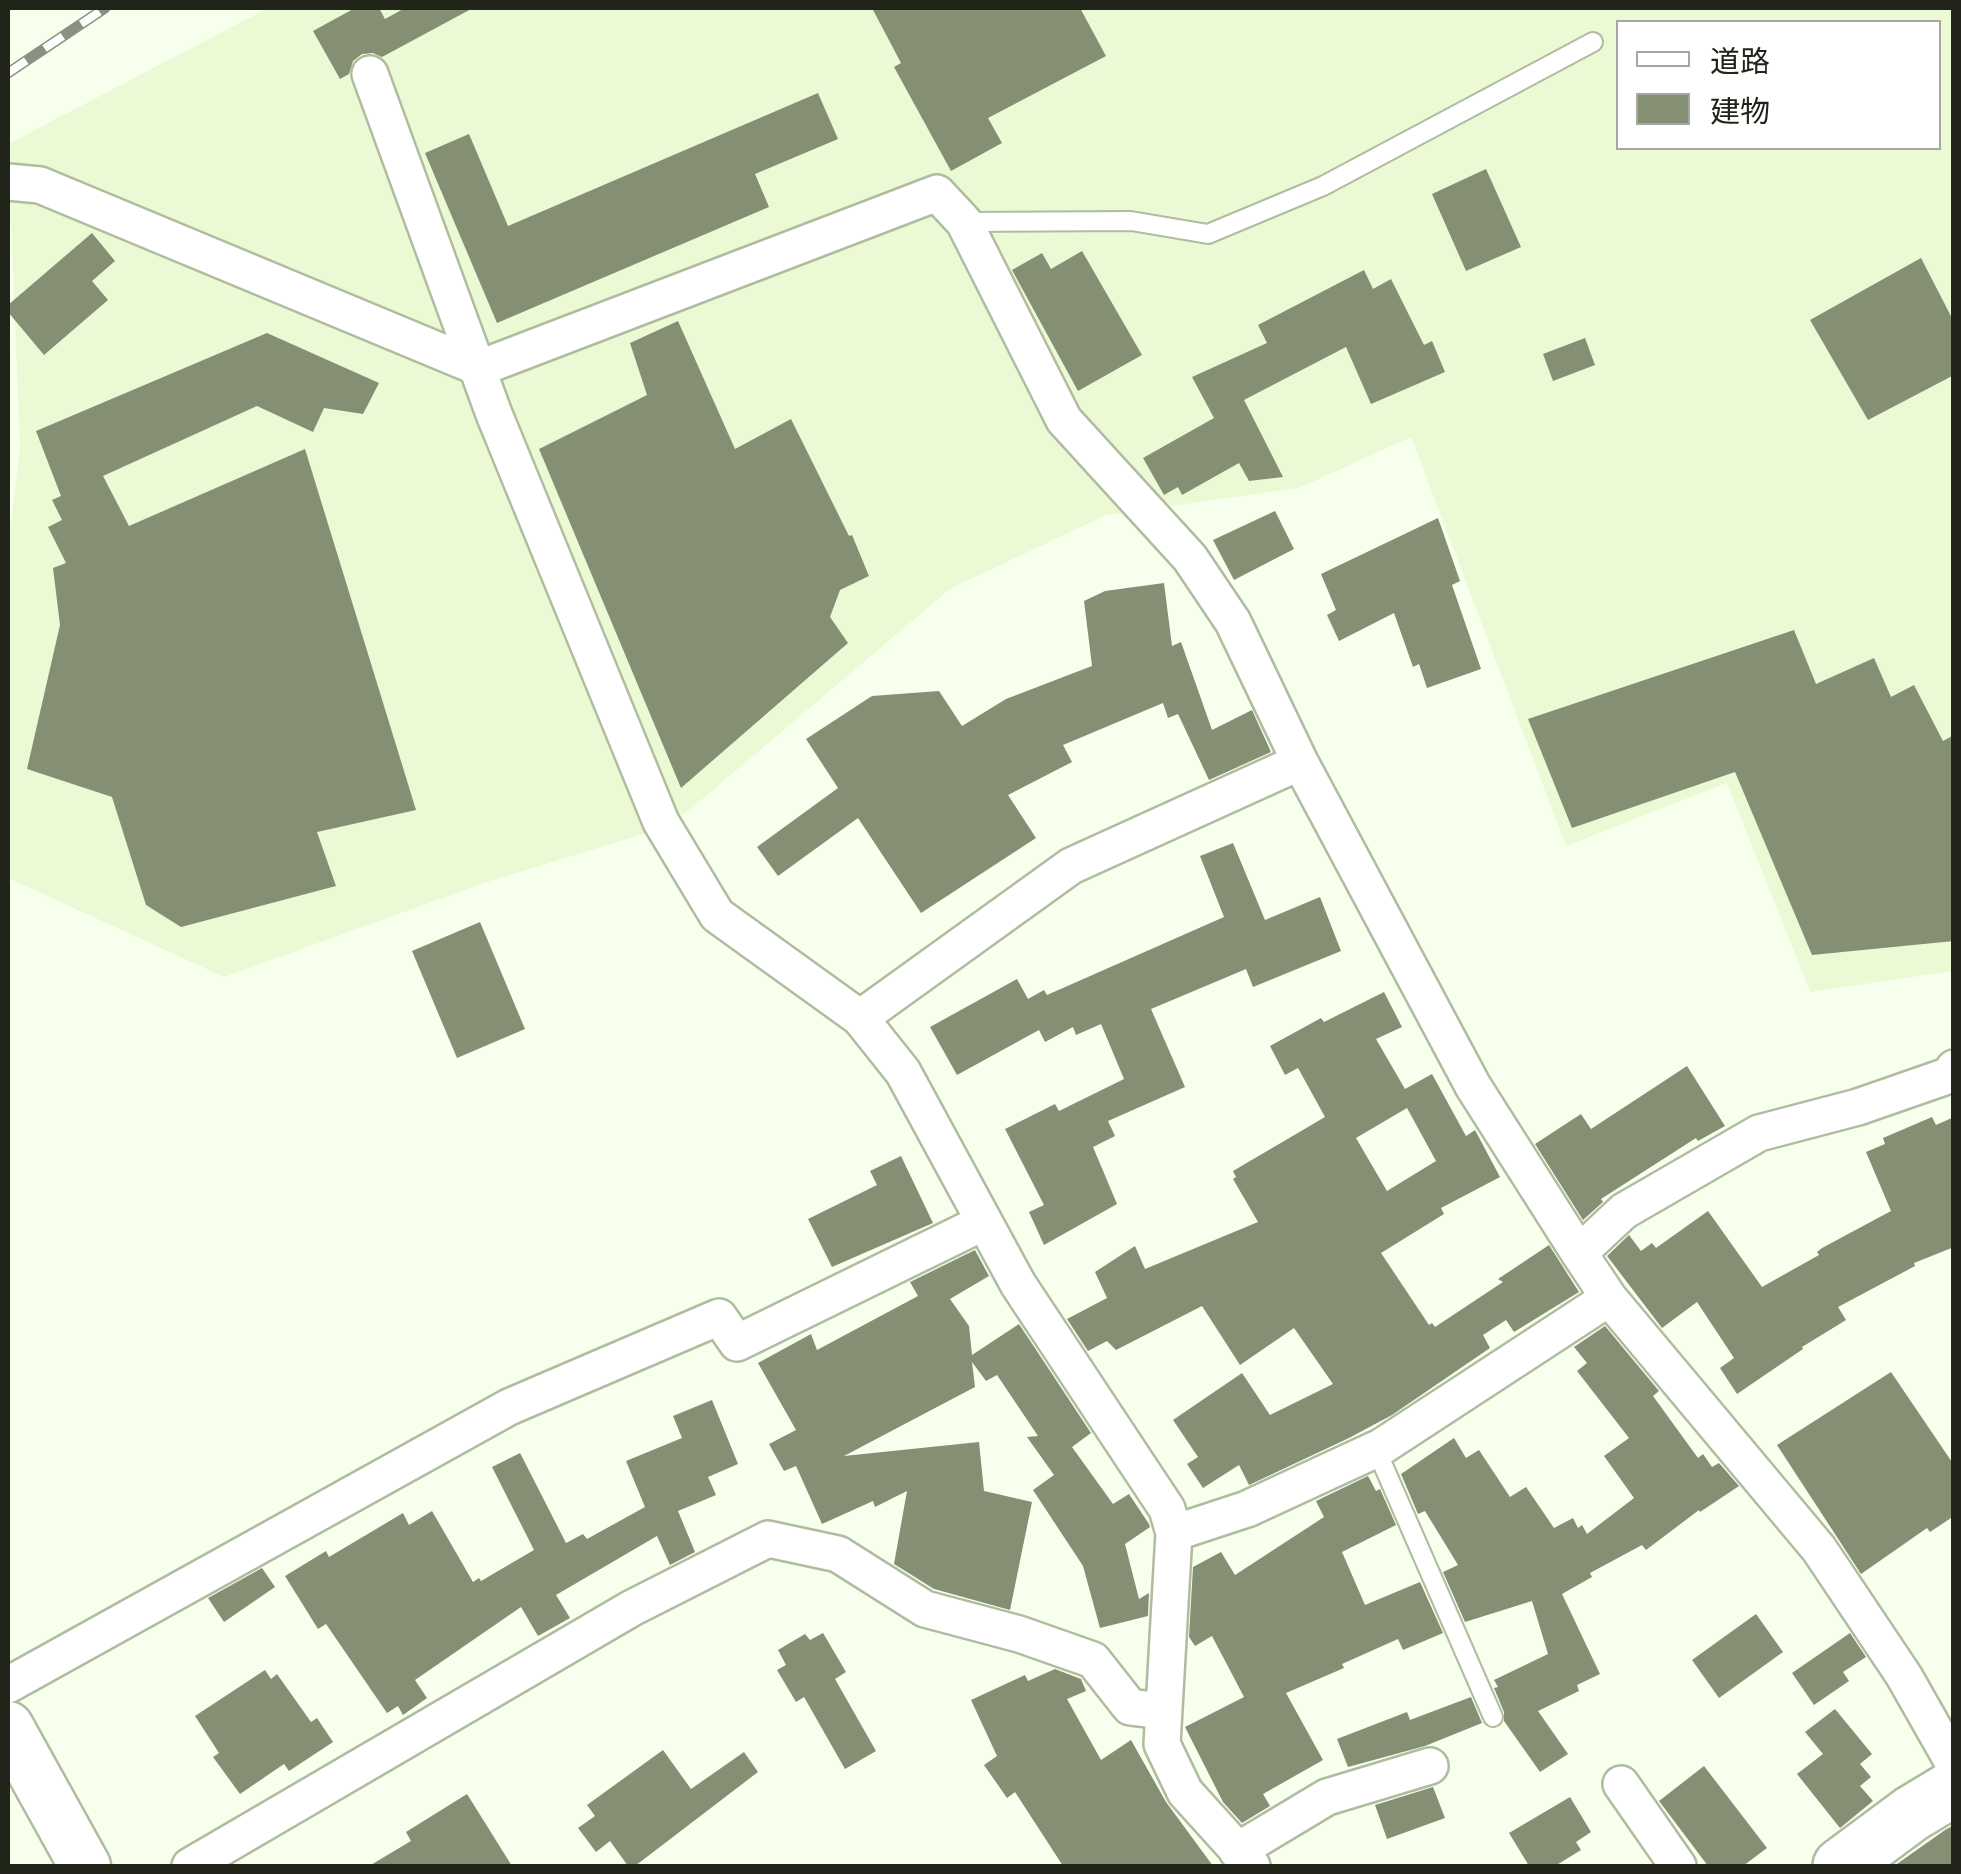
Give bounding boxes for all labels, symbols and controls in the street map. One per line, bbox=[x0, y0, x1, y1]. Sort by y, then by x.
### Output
legend bbox=[1616, 20, 1941, 150]
text: 道路 bbox=[1710, 41, 1770, 81]
text: 建物 bbox=[1710, 91, 1770, 131]

